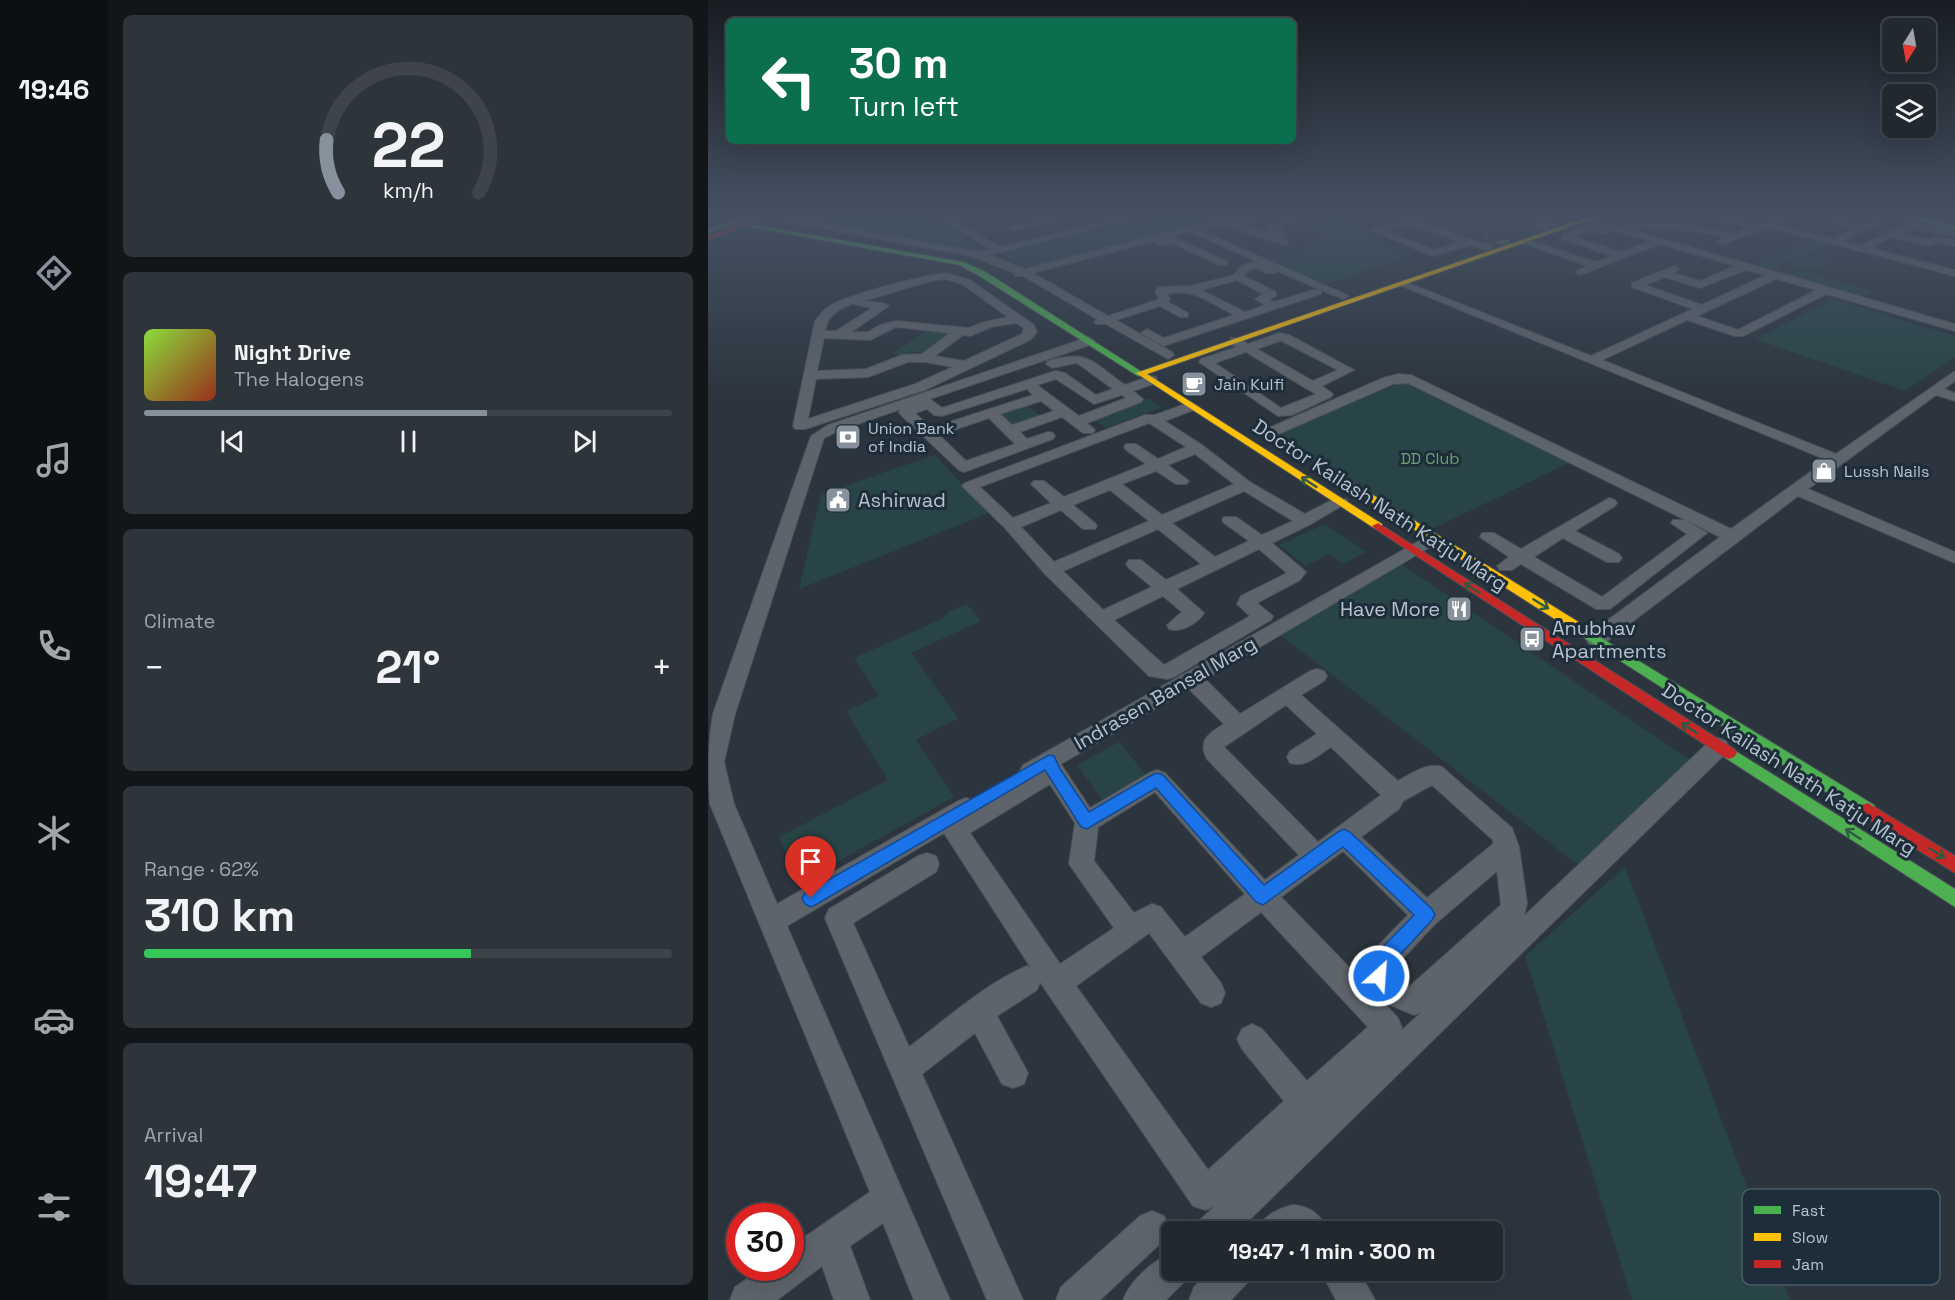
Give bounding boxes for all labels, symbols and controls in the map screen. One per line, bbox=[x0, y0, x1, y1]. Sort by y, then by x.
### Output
north arrow bbox=[1882, 18, 1936, 72]
map controls bbox=[1882, 18, 1936, 138]
text: 30 m bbox=[849, 37, 948, 90]
icon: left bbox=[750, 42, 828, 120]
text: 19:46 bbox=[19, 72, 89, 107]
button: layers bbox=[1882, 84, 1936, 138]
text: Turn left bbox=[849, 89, 959, 124]
text: 22 bbox=[371, 106, 445, 185]
text: km/h bbox=[382, 177, 434, 204]
icon: directions bbox=[33, 252, 75, 294]
text: Night Drive bbox=[234, 338, 351, 366]
text: The Halogens bbox=[234, 366, 364, 392]
cafe icon: Jain Kulfi bbox=[1179, 369, 1209, 399]
place label: Jain Kulfi bbox=[1214, 374, 1284, 395]
street label: Doctor Kailash Nath Katju Marg bbox=[1248, 413, 1512, 597]
place label: Union Bank of India bbox=[868, 418, 955, 457]
bank icon: Union Bank of India bbox=[833, 422, 863, 452]
icon: previous bbox=[216, 425, 249, 458]
icon: pause bbox=[392, 425, 425, 458]
icon: next bbox=[568, 425, 601, 458]
icon: music bbox=[33, 439, 75, 481]
park label: DD Club bbox=[1400, 448, 1460, 469]
shop icon: Lussh Nails bbox=[1809, 456, 1839, 486]
place label: Lussh Nails bbox=[1844, 461, 1929, 482]
one-way arrow bbox=[1301, 476, 1317, 488]
public building icon: Ashirwad bbox=[823, 485, 853, 515]
place label: Ashirwad bbox=[858, 487, 946, 513]
one-way arrow bbox=[1464, 582, 1481, 594]
restaurant icon: Have More bbox=[1444, 594, 1474, 624]
place label: Have More bbox=[1340, 596, 1440, 622]
one-way arrow bbox=[1532, 599, 1549, 611]
text: Climate bbox=[144, 608, 215, 634]
place label: Anubhav Apartments bbox=[1552, 615, 1666, 664]
bus stop icon: Anubhav Apartments bbox=[1517, 624, 1547, 654]
icon: phone bbox=[33, 625, 75, 667]
street label: Indrasen Bansal Marg bbox=[1069, 630, 1261, 756]
text: 21° bbox=[376, 639, 440, 696]
text: − bbox=[144, 647, 164, 689]
text: + bbox=[652, 647, 672, 689]
street label: Doctor Kailash Nath Katju Marg bbox=[1657, 677, 1921, 861]
one-way arrow bbox=[1681, 722, 1698, 734]
icon: climate bbox=[33, 812, 75, 854]
one-way arrow bbox=[1845, 827, 1862, 839]
pin bbox=[785, 836, 836, 898]
icon: arrive bbox=[794, 845, 827, 878]
one-way arrow bbox=[1928, 848, 1945, 860]
text: Range · 62% bbox=[144, 856, 259, 882]
text: 310 km bbox=[144, 887, 295, 944]
position arrow bbox=[1347, 944, 1411, 1008]
icon: car bbox=[33, 999, 75, 1041]
text: Arrival bbox=[144, 1122, 203, 1148]
text: 19:47 bbox=[144, 1153, 257, 1210]
icon: filters bbox=[33, 1186, 75, 1228]
legend bbox=[1742, 1189, 1940, 1285]
text: Fast bbox=[1792, 1200, 1825, 1221]
speed limit sign: 30 bbox=[726, 1203, 804, 1281]
text: Slow bbox=[1792, 1227, 1828, 1248]
text: 19:47 · 1 min · 300 m bbox=[1228, 1237, 1436, 1265]
text: Jam bbox=[1792, 1254, 1824, 1275]

